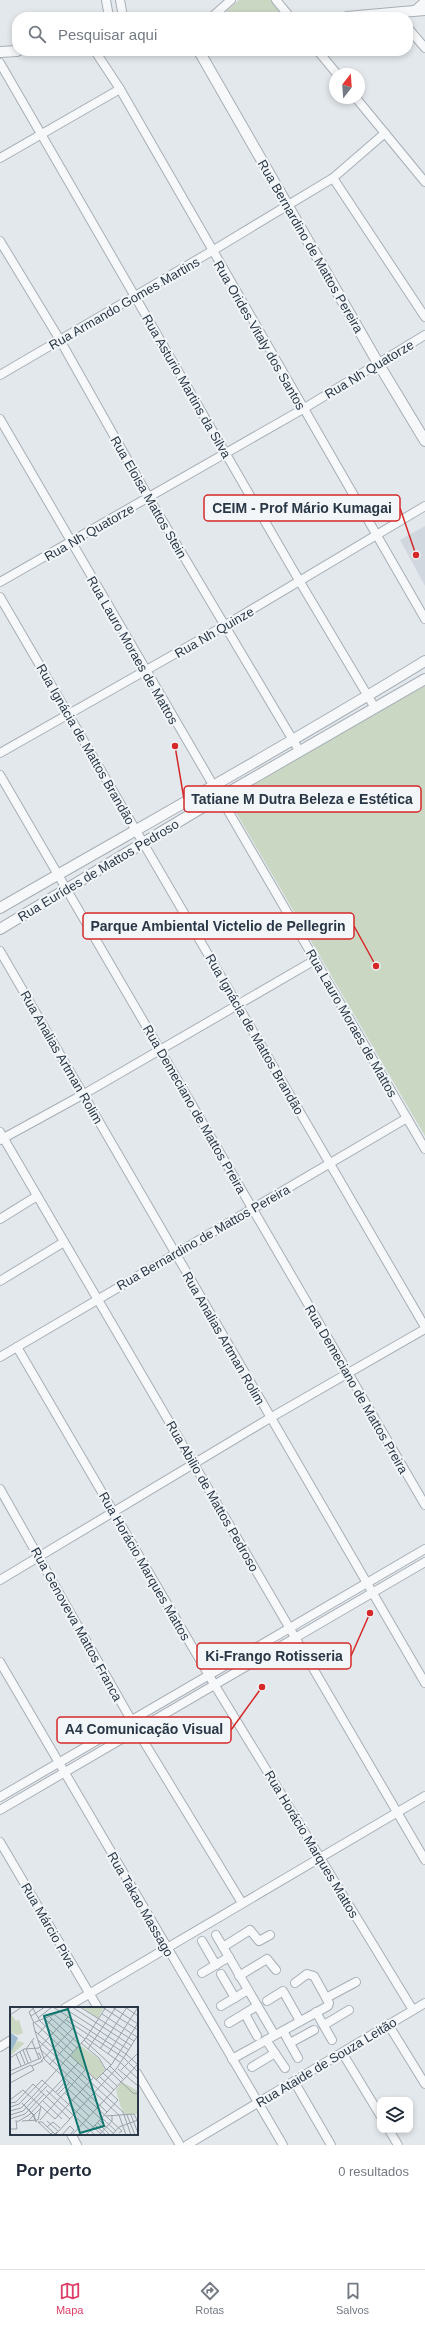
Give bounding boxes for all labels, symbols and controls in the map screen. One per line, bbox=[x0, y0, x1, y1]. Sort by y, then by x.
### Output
search box bbox=[12, 12, 413, 56]
icon: search bbox=[26, 23, 48, 45]
text: Pesquisar aqui bbox=[58, 26, 157, 43]
north arrow bbox=[329, 68, 365, 104]
street label: Rua Bernardino de Mattos Pereira bbox=[255, 157, 367, 336]
street label: Rua Armando Gomes Martins bbox=[46, 254, 203, 353]
street label: Rua Orides Vitaly dos Santos bbox=[211, 258, 309, 413]
street label: Rua Asturio Martins da Silva bbox=[139, 312, 234, 461]
street label: Rua Nh Quatorze bbox=[322, 337, 416, 402]
street label: Rua Eloisa Mattos Stein bbox=[107, 433, 190, 561]
callout: CEIM - Prof Mário Kumagai bbox=[204, 495, 400, 521]
text: CEIM - Prof Mário Kumagai bbox=[212, 500, 392, 516]
street label: Rua Nh Quatorze bbox=[42, 501, 137, 564]
street label: Rua Lauro Moraes de Mattos bbox=[84, 574, 181, 727]
street label: Rua Nh Quinze bbox=[172, 604, 256, 661]
street label: Rua Ignácia de Mattos Brandão bbox=[33, 661, 138, 827]
callout: Tatiane M Dutra Beleza e Estética bbox=[184, 786, 421, 812]
text: Tatiane M Dutra Beleza e Estética bbox=[191, 791, 413, 807]
street label: Rua Eurídes de Mattos Pedroso bbox=[15, 816, 181, 924]
callout: Parque Ambiental Victelio de Pellegrin bbox=[83, 913, 354, 939]
text: Parque Ambiental Victelio de Pellegrin bbox=[90, 918, 346, 934]
street label: Rua Lauro Moraes de Mattos bbox=[303, 947, 400, 1100]
street label: Rua Ignácia de Mattos Brandão bbox=[202, 951, 307, 1117]
street label: Rua Analias Artman Rolim bbox=[17, 988, 106, 1126]
street label: Rua Demeciano de Mattos Preira bbox=[140, 1022, 249, 1197]
street label: Rua Bernardino de Mattos Pereira bbox=[114, 1181, 293, 1293]
street label: Rua Analias Artman Rolim bbox=[179, 1269, 268, 1407]
street label: Rua Demeciano de Mattos Preira bbox=[302, 1302, 411, 1477]
street label: Rua Abilio de Mattos Pedroso bbox=[163, 1418, 262, 1574]
street label: Rua Horácio Marques Mattos bbox=[96, 1489, 194, 1644]
street label: Rua Genoveva Mattos Franca bbox=[28, 1545, 126, 1704]
callout: Ki-Frango Rotisseria bbox=[197, 1643, 351, 1669]
text: Ki-Frango Rotisseria bbox=[205, 1648, 343, 1664]
callout: A4 Comunicação Visual bbox=[57, 1717, 231, 1743]
text: A4 Comunicação Visual bbox=[65, 1721, 223, 1737]
street label: Rua Horácio Marques Mattos bbox=[262, 1768, 362, 1921]
street label: Rua Takao Massago bbox=[105, 1849, 177, 1959]
street label: Rua Márcio Piva bbox=[18, 1880, 79, 1971]
inset map bbox=[10, 2007, 138, 2135]
street label: Rua Ataide de Souza Leitão bbox=[253, 2014, 399, 2110]
map controls bbox=[377, 2097, 413, 2133]
button: layers bbox=[377, 2097, 413, 2133]
text: Por perto bbox=[16, 2161, 92, 2180]
text: 0 resultados bbox=[338, 2164, 409, 2179]
tab: Mapa bbox=[56, 2280, 83, 2316]
tab: Rotas bbox=[195, 2280, 224, 2316]
tab: Salvos bbox=[336, 2280, 369, 2316]

